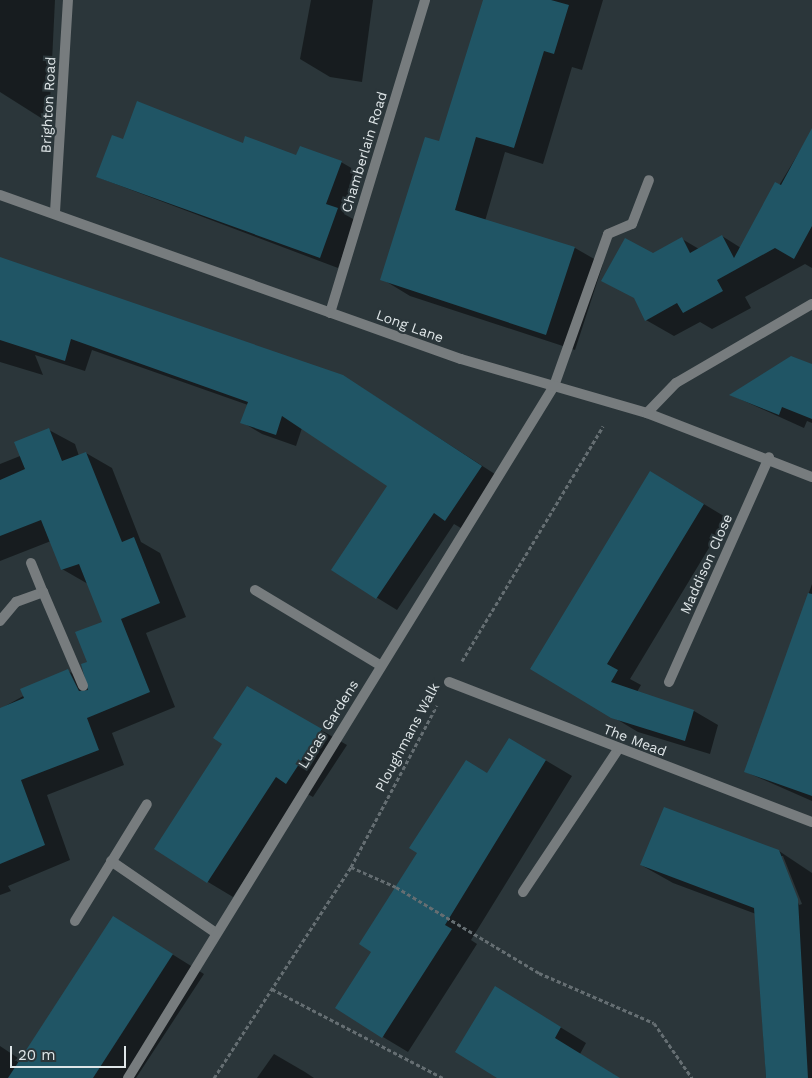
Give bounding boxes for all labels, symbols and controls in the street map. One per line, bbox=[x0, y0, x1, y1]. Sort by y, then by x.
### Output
street label: Brighton Road bbox=[37, 56, 59, 154]
street label: Chamberlain Road bbox=[338, 89, 390, 215]
street label: Long Lane bbox=[374, 306, 446, 346]
street label: Maddison Close bbox=[676, 511, 736, 617]
street label: Lucas Gardens bbox=[294, 677, 362, 771]
street label: Ploughmans Walk bbox=[371, 680, 443, 794]
street label: The Mead bbox=[601, 720, 669, 760]
scale bar bbox=[12, 1036, 129, 1068]
text: 20 m bbox=[18, 1046, 56, 1064]

